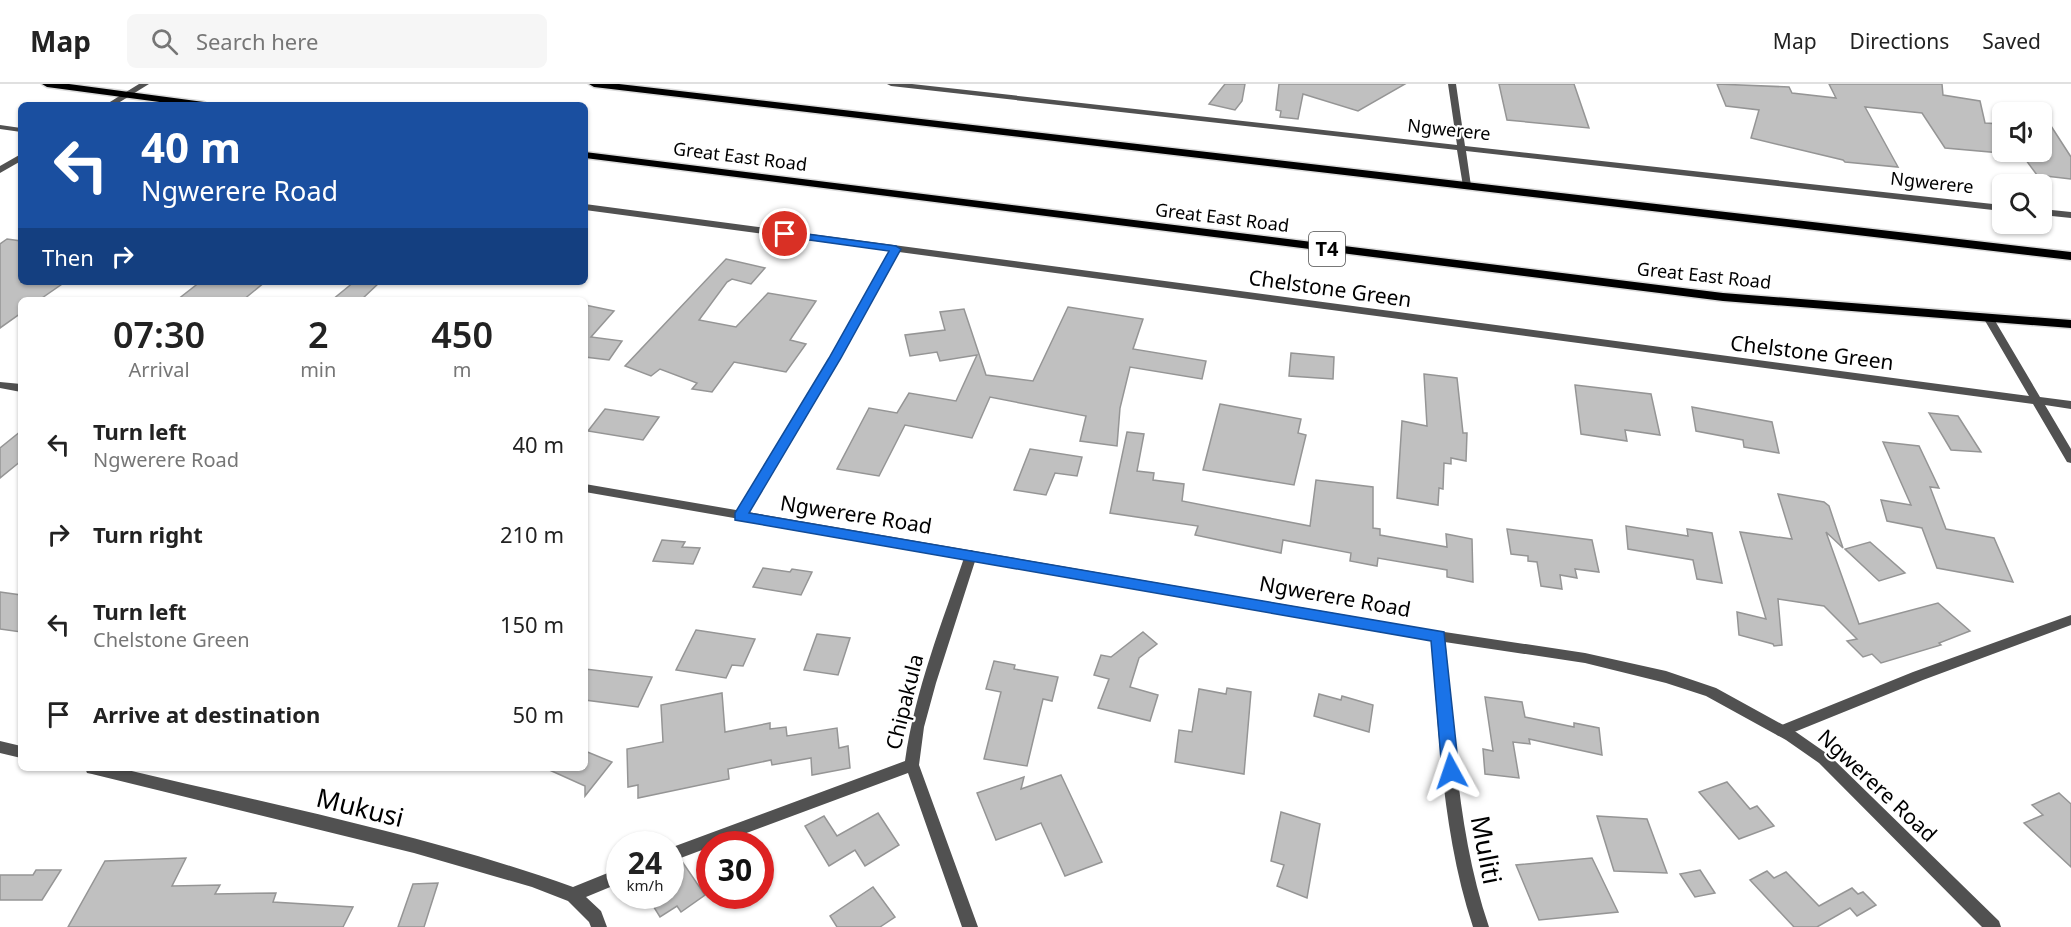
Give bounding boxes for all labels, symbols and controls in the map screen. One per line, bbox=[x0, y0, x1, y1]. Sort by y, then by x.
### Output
search box bbox=[127, 14, 547, 68]
text: Map bbox=[30, 22, 91, 60]
icon: search bbox=[148, 25, 181, 58]
text: Search here bbox=[196, 26, 318, 56]
text: Map bbox=[1773, 27, 1817, 55]
text: Directions bbox=[1850, 27, 1949, 55]
text: Saved bbox=[1982, 27, 2041, 55]
map controls bbox=[1992, 102, 2052, 234]
button: sound bbox=[1992, 102, 2052, 162]
street label: Ngwerere bbox=[1406, 113, 1492, 145]
text: 40 m bbox=[141, 118, 241, 175]
icon: left bbox=[42, 126, 120, 204]
street label: Great East Road bbox=[672, 136, 808, 176]
street label: Ngwerere bbox=[1889, 166, 1975, 198]
text: Ngwerere Road bbox=[141, 172, 338, 209]
button: search bbox=[1992, 174, 2052, 234]
street label: Great East Road bbox=[1154, 197, 1290, 237]
pin bbox=[759, 208, 810, 259]
icon: arrive bbox=[768, 217, 801, 250]
road number: T4 bbox=[1309, 232, 1345, 266]
icon: right bbox=[106, 240, 139, 273]
text: Then bbox=[42, 242, 94, 272]
street label: Great East Road bbox=[1636, 256, 1772, 294]
street label: Chelstone Green bbox=[1247, 263, 1413, 313]
text: 07:30 bbox=[113, 310, 205, 359]
text: 2 bbox=[308, 310, 329, 359]
text: 450 bbox=[431, 310, 493, 359]
street label: Chelstone Green bbox=[1729, 328, 1895, 376]
text: Arrival bbox=[129, 356, 190, 383]
text: min bbox=[300, 356, 336, 383]
text: m bbox=[453, 356, 472, 383]
text: Turn left bbox=[93, 416, 187, 446]
icon: left bbox=[42, 428, 75, 461]
text: 40 m bbox=[513, 429, 564, 459]
text: Ngwerere Road bbox=[93, 446, 239, 473]
street label: Ngwerere Road bbox=[778, 488, 934, 540]
icon: right bbox=[42, 518, 75, 551]
text: Turn right bbox=[93, 519, 203, 549]
text: 210 m bbox=[500, 519, 564, 549]
street label: Ngwerere Road bbox=[1257, 569, 1413, 623]
text: Turn left bbox=[93, 596, 187, 626]
icon: left bbox=[42, 608, 75, 641]
text: 150 m bbox=[500, 609, 564, 639]
text: Chelstone Green bbox=[93, 626, 250, 653]
street label: Chipakula bbox=[879, 651, 929, 753]
icon: arrive bbox=[42, 698, 75, 731]
text: Arrive at destination bbox=[93, 699, 320, 729]
text: 50 m bbox=[513, 699, 564, 729]
street label: Ngwerere Road bbox=[1812, 723, 1943, 848]
position arrow bbox=[1419, 739, 1483, 803]
street label: Mukusi bbox=[313, 779, 408, 835]
street label: Muliti bbox=[1463, 812, 1511, 887]
speed limit sign: 30 bbox=[696, 831, 774, 909]
text: 24 bbox=[628, 842, 662, 883]
text: km/h bbox=[627, 875, 663, 895]

